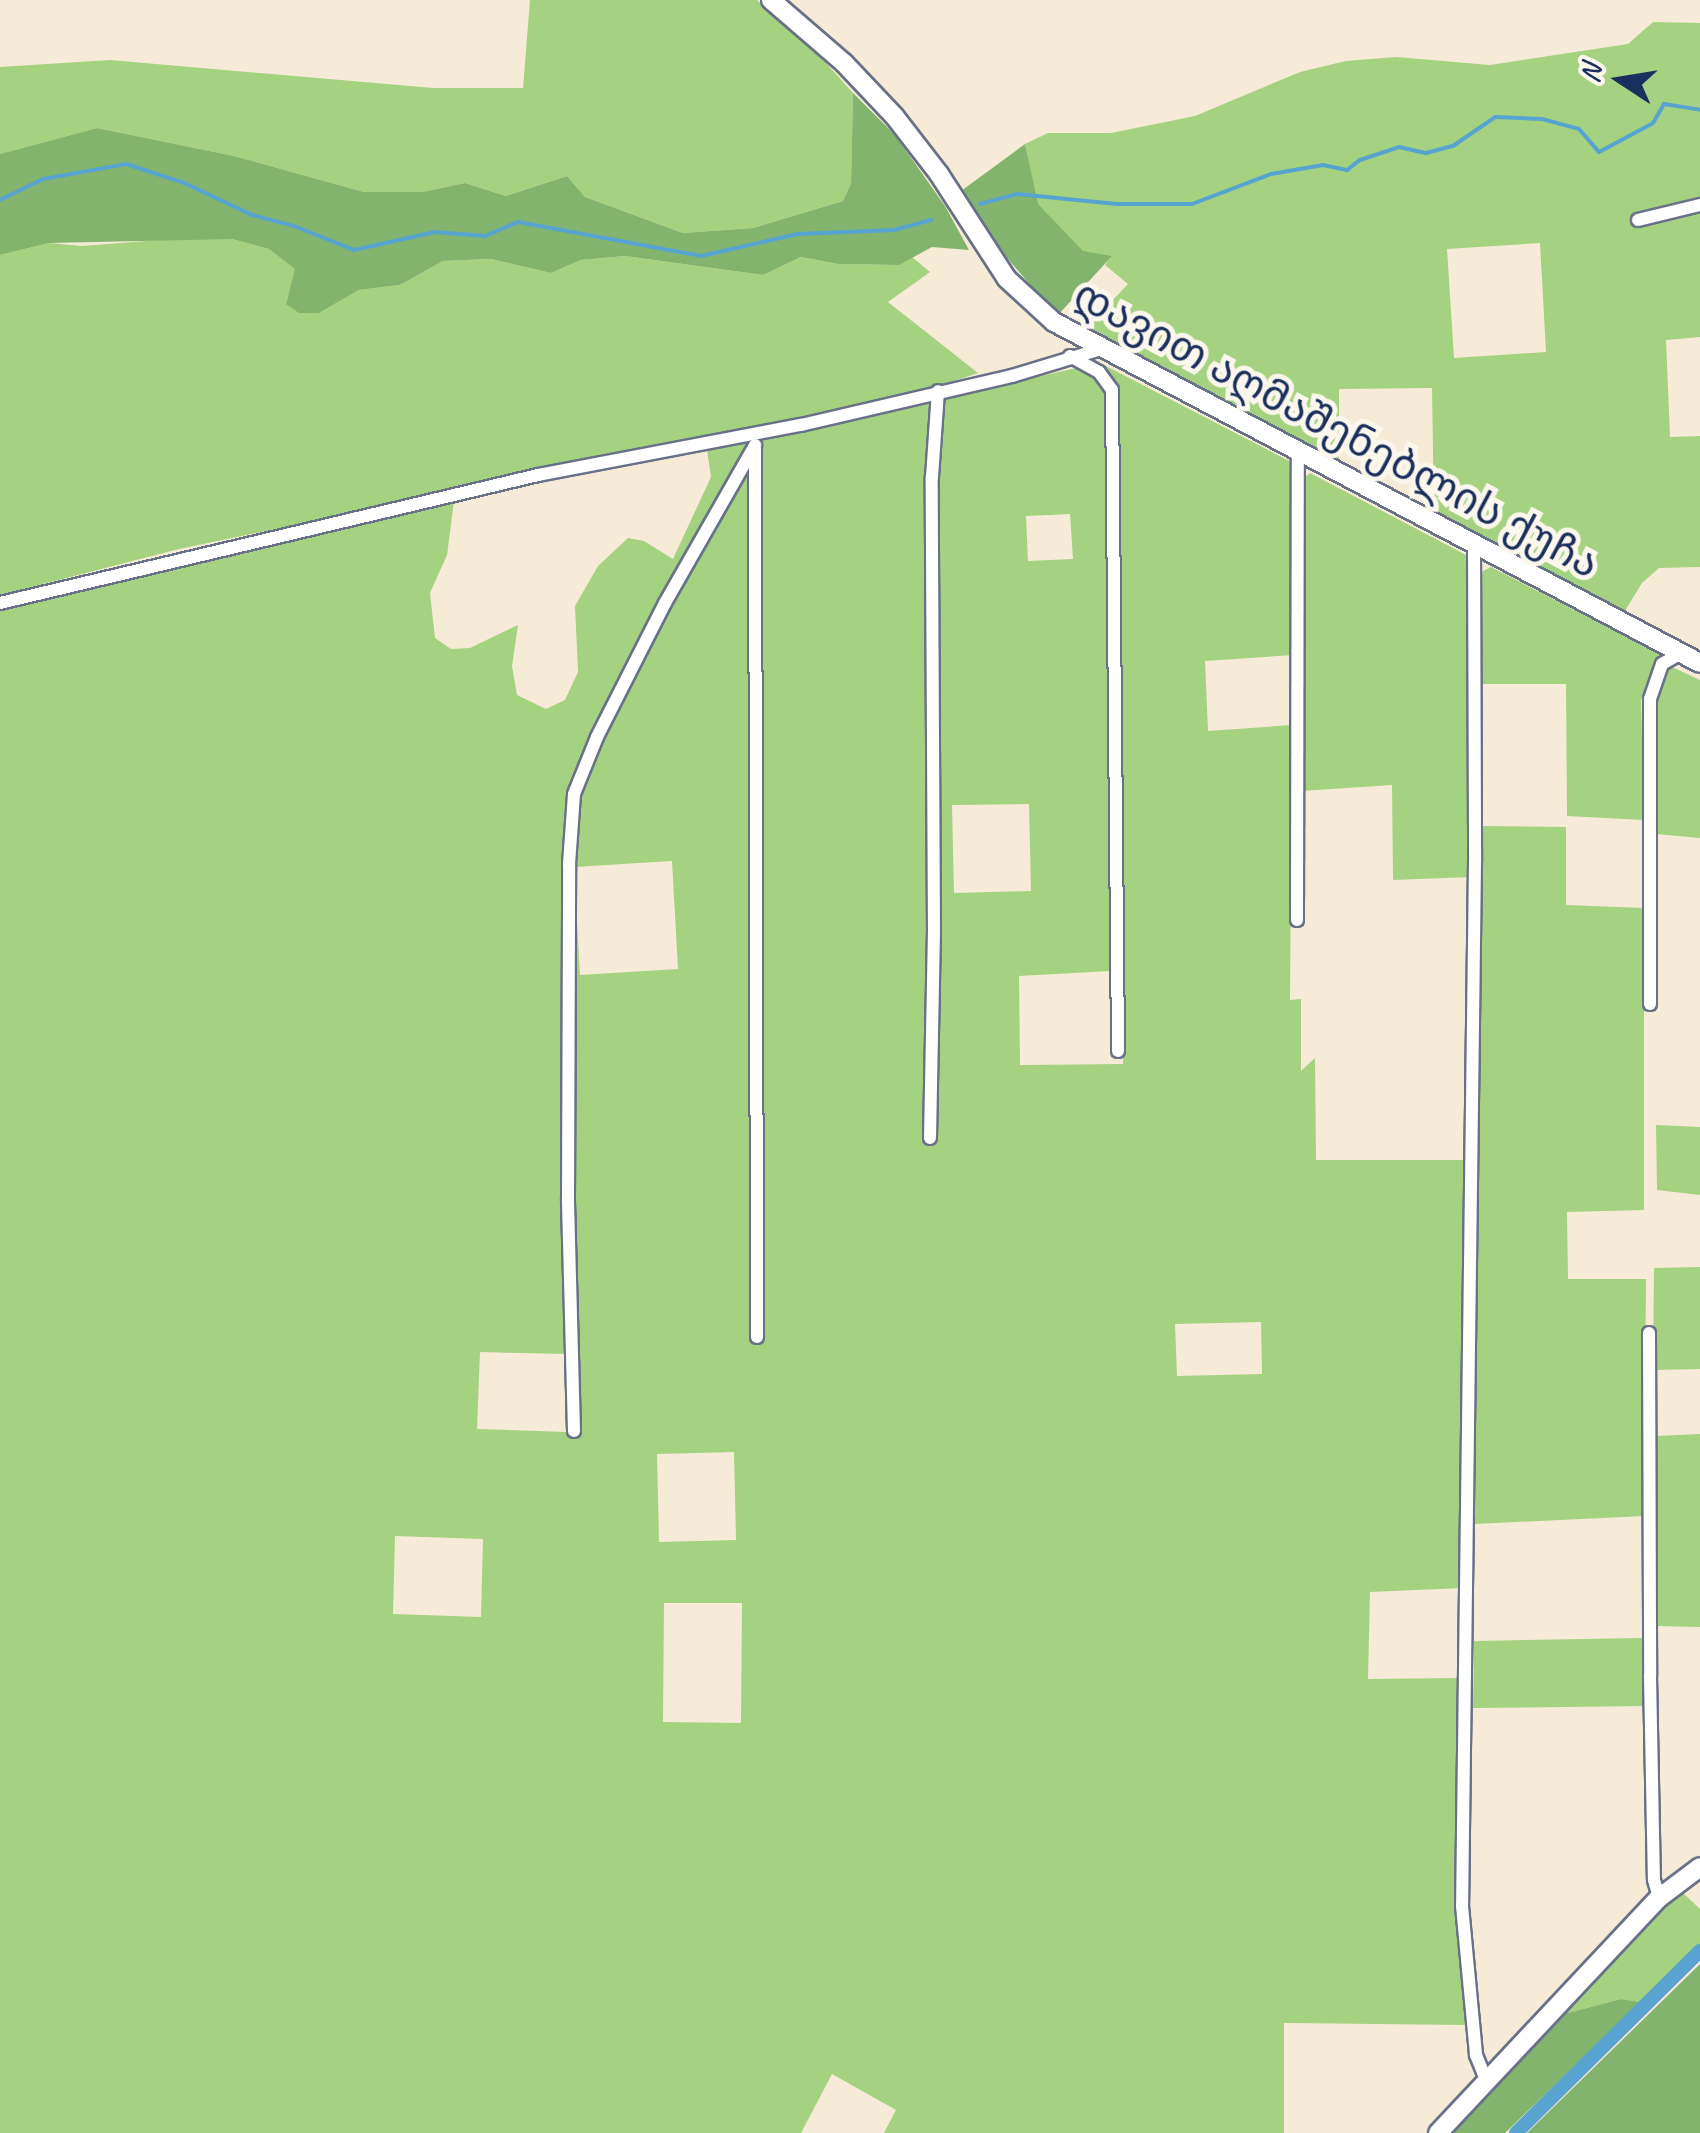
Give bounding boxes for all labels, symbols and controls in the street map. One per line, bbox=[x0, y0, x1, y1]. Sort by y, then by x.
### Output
north arrow bbox=[1570, 30, 1670, 130]
text: N bbox=[1571, 62, 1609, 86]
street label: დავით აღმაშენებლის ქუჩა bbox=[1065, 270, 1607, 590]

